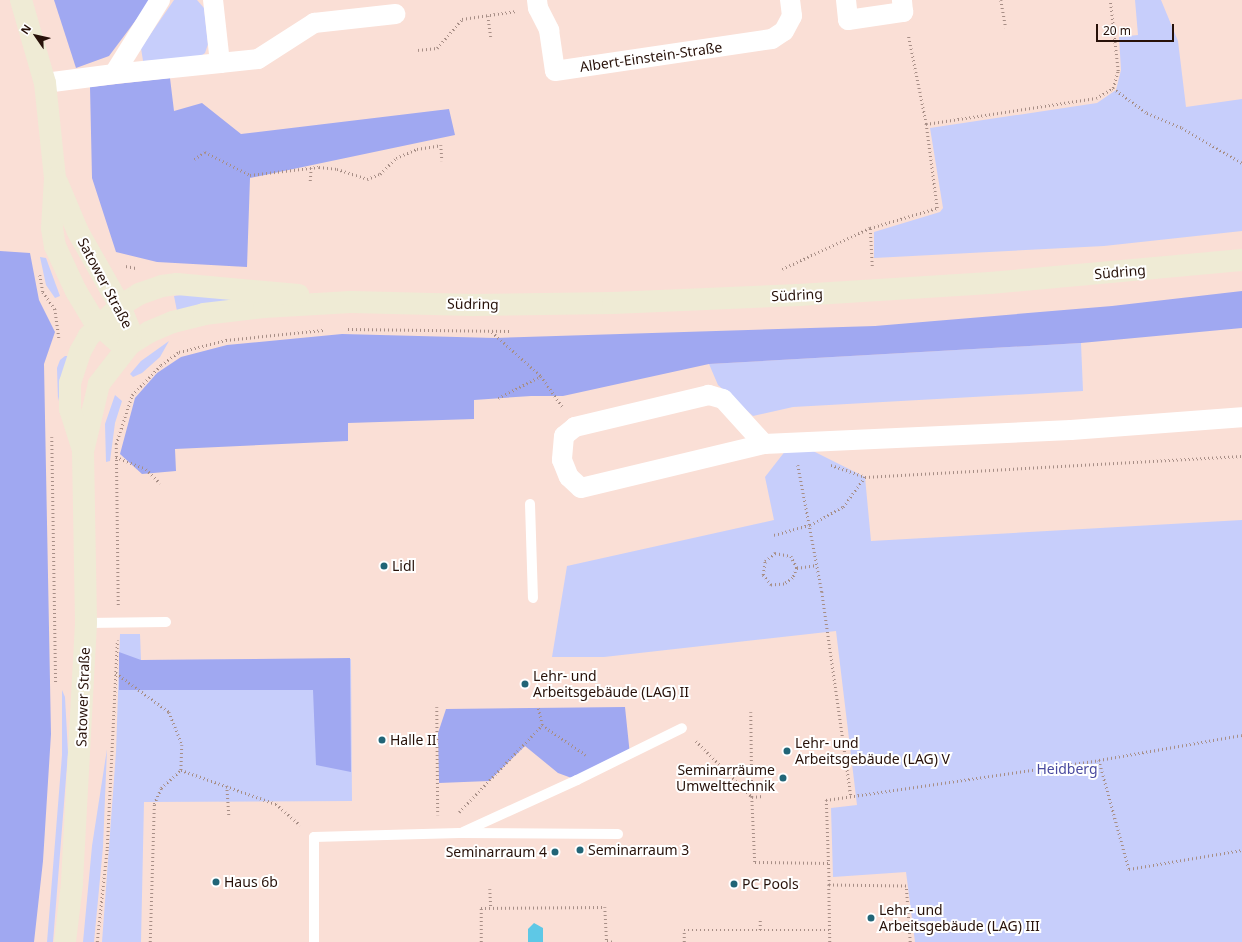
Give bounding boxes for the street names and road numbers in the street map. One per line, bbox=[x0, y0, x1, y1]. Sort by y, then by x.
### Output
street label: Albert-Einstein-Straße bbox=[579, 39, 723, 75]
street label: Satower Straße bbox=[74, 235, 136, 331]
street label: Südring bbox=[1094, 261, 1146, 283]
street label: Südring bbox=[771, 285, 823, 305]
street label: Südring bbox=[447, 295, 499, 313]
street label: Satower Straße bbox=[73, 647, 93, 747]

